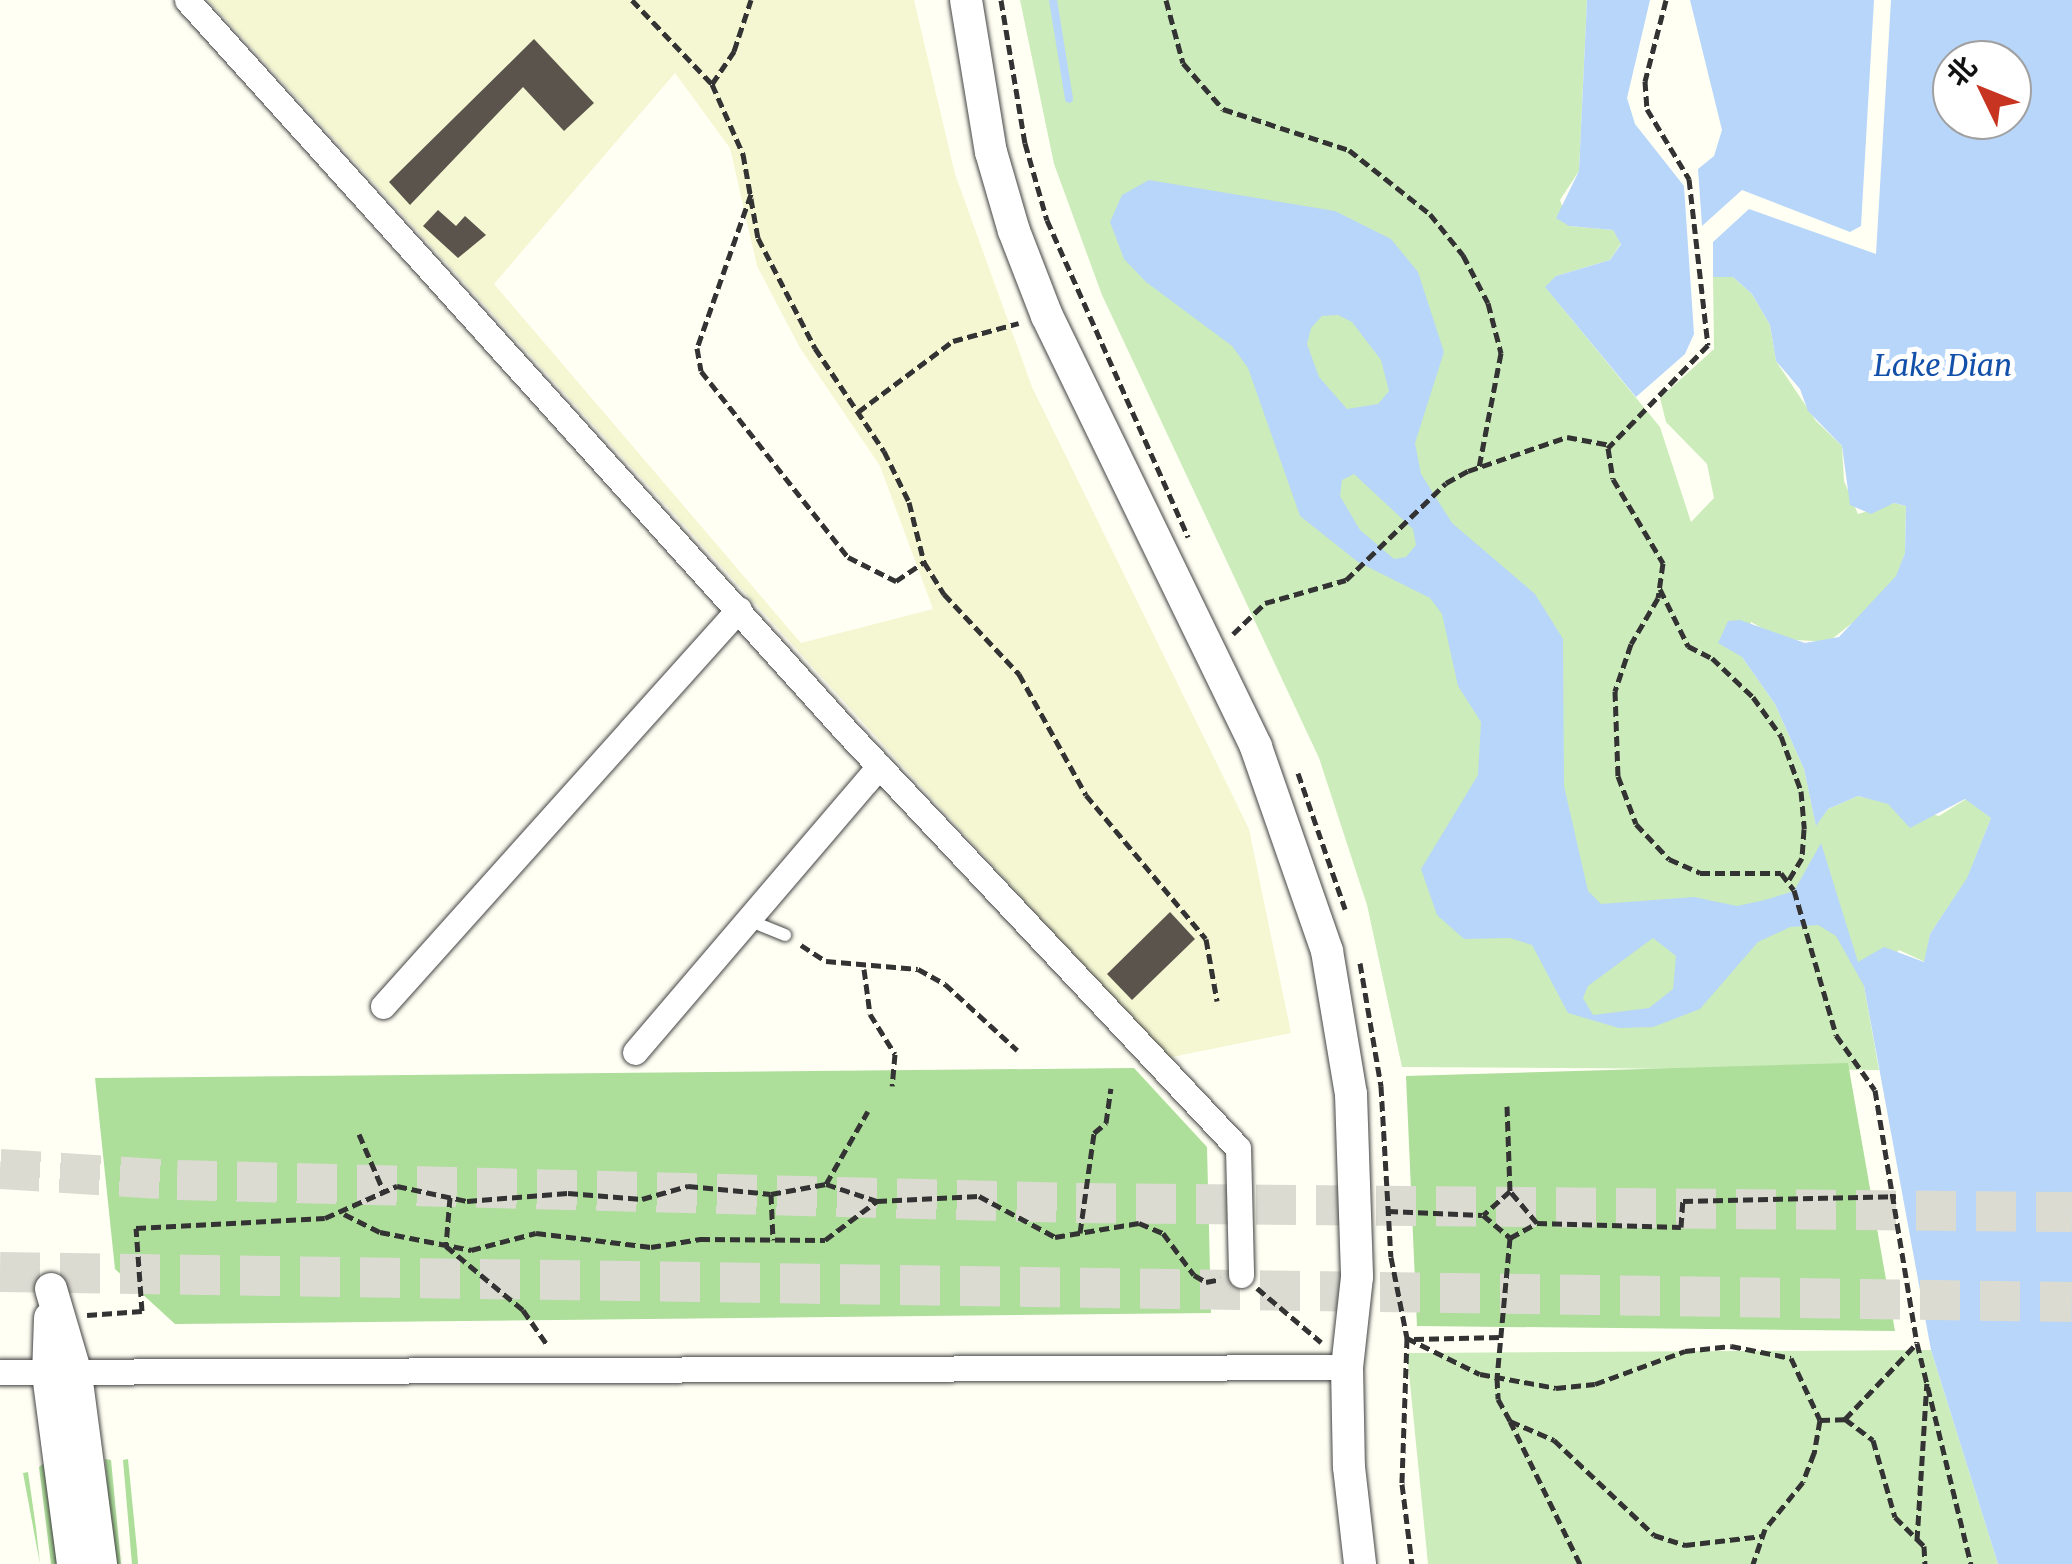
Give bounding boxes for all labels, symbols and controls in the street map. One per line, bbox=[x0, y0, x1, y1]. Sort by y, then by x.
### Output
north arrow bbox=[1932, 40, 2032, 140]
text: 北 bbox=[1939, 48, 1984, 93]
water label: Lake Dian bbox=[1874, 347, 2012, 383]

